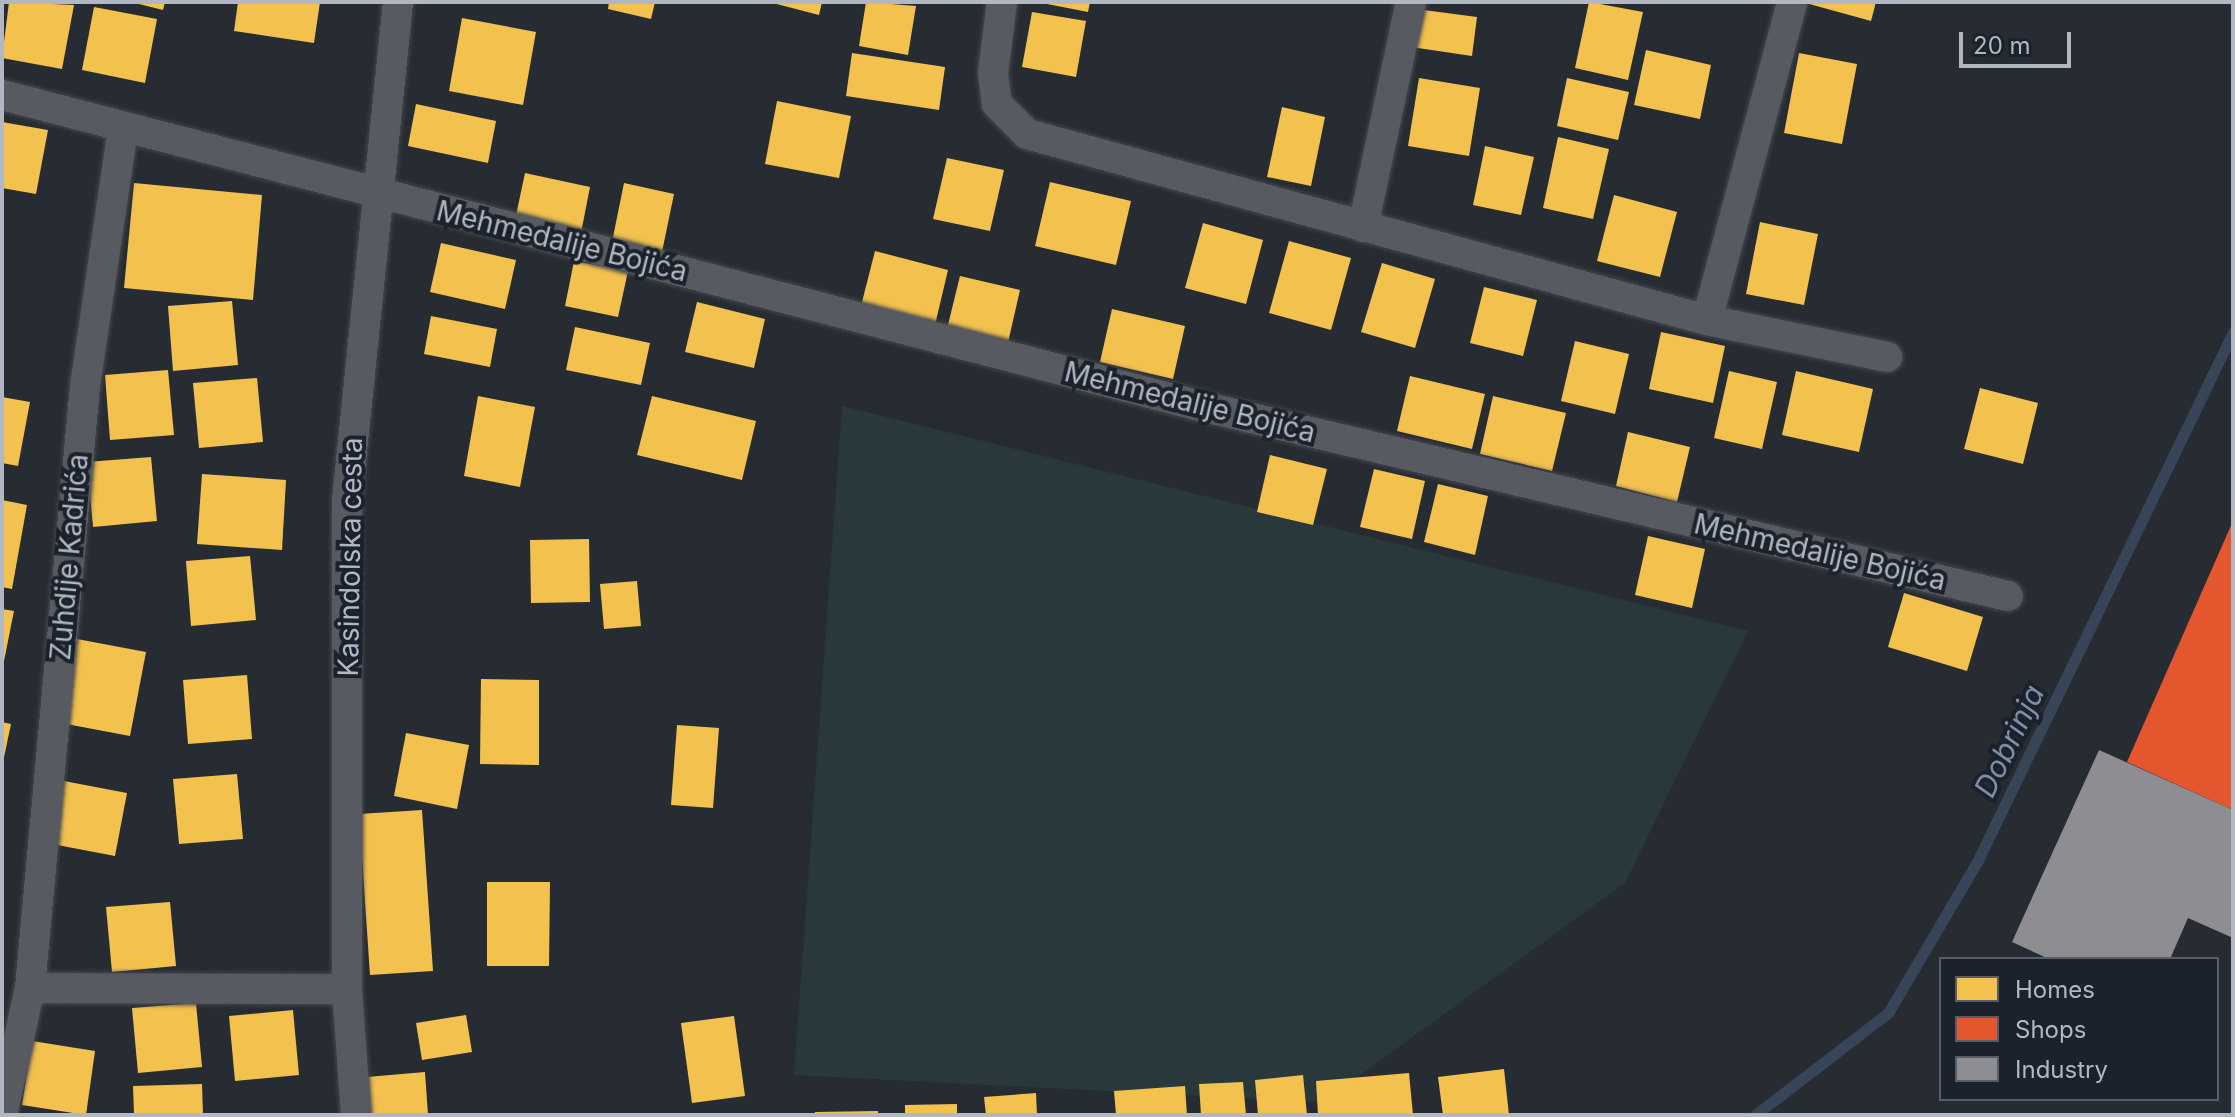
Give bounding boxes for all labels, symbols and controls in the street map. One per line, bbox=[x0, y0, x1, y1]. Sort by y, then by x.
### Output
scale bar bbox=[1963, 16, 2075, 66]
text: 20 m bbox=[1973, 31, 2031, 60]
street label: Mehmedalije Bojića bbox=[433, 194, 691, 288]
street label: Mehmedalije Bojića bbox=[1061, 355, 1319, 449]
street label: Kasindolska cesta bbox=[331, 437, 369, 677]
street label: Zuhdije Kadrića bbox=[43, 452, 95, 662]
street label: Mehmedalije Bojića bbox=[1691, 507, 1949, 597]
water label: Dobrinja bbox=[1966, 679, 2052, 803]
legend bbox=[1939, 957, 2219, 1101]
text: Homes bbox=[2015, 975, 2095, 1004]
text: Shops bbox=[2015, 1015, 2086, 1044]
text: Industry bbox=[2015, 1055, 2108, 1084]

